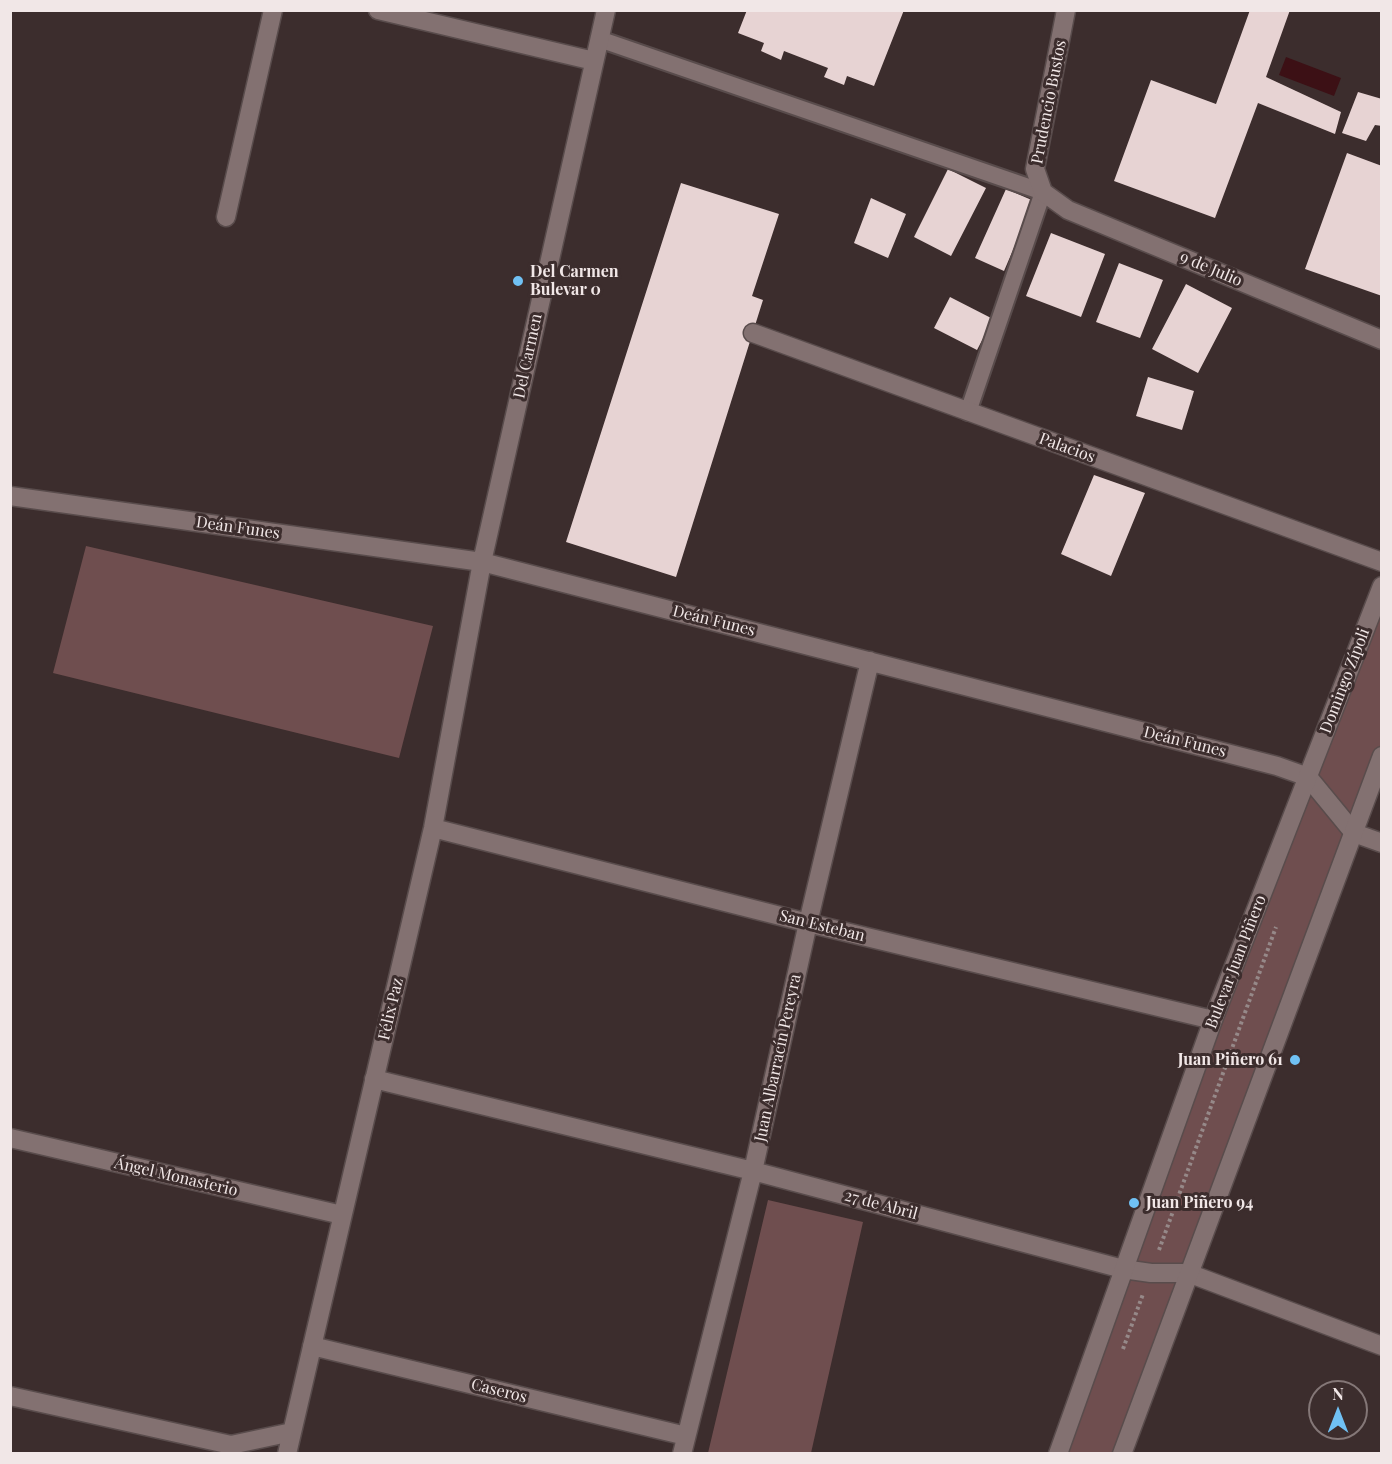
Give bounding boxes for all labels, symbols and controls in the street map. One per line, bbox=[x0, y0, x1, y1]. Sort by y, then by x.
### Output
street label: Prudencio Bustos bbox=[1028, 38, 1070, 166]
street label: 9 de Julio bbox=[1177, 247, 1245, 291]
place label: Del Carmen Bulevar 0 bbox=[530, 262, 618, 300]
marker: Del Carmen Bulevar 0 bbox=[511, 274, 525, 288]
street label: Del Carmen bbox=[510, 312, 546, 400]
street label: Palacios bbox=[1036, 429, 1098, 467]
street label: Deán Funes bbox=[195, 513, 281, 543]
street label: Deán Funes bbox=[671, 601, 757, 641]
street label: Domingo Zípoli bbox=[1316, 626, 1374, 736]
street label: Deán Funes bbox=[1142, 722, 1228, 762]
street label: Bulevar Juan Piñero bbox=[1202, 892, 1270, 1032]
street label: San Esteban bbox=[777, 906, 867, 946]
street label: Juan Albarracín Pereyra bbox=[751, 972, 805, 1144]
street label: Félix Paz bbox=[375, 976, 407, 1042]
place label: Juan Piñero 61 bbox=[1178, 1050, 1283, 1070]
marker: Juan Piñero 61 bbox=[1288, 1053, 1302, 1067]
street label: Ángel Monasterio bbox=[113, 1153, 239, 1201]
street label: 27 de Abril bbox=[842, 1186, 920, 1224]
place label: Juan Piñero 94 bbox=[1146, 1193, 1254, 1213]
marker: Juan Piñero 94 bbox=[1127, 1196, 1141, 1210]
street label: Caseros bbox=[469, 1375, 529, 1407]
north arrow bbox=[1308, 1380, 1368, 1440]
text: N bbox=[1332, 1383, 1344, 1404]

